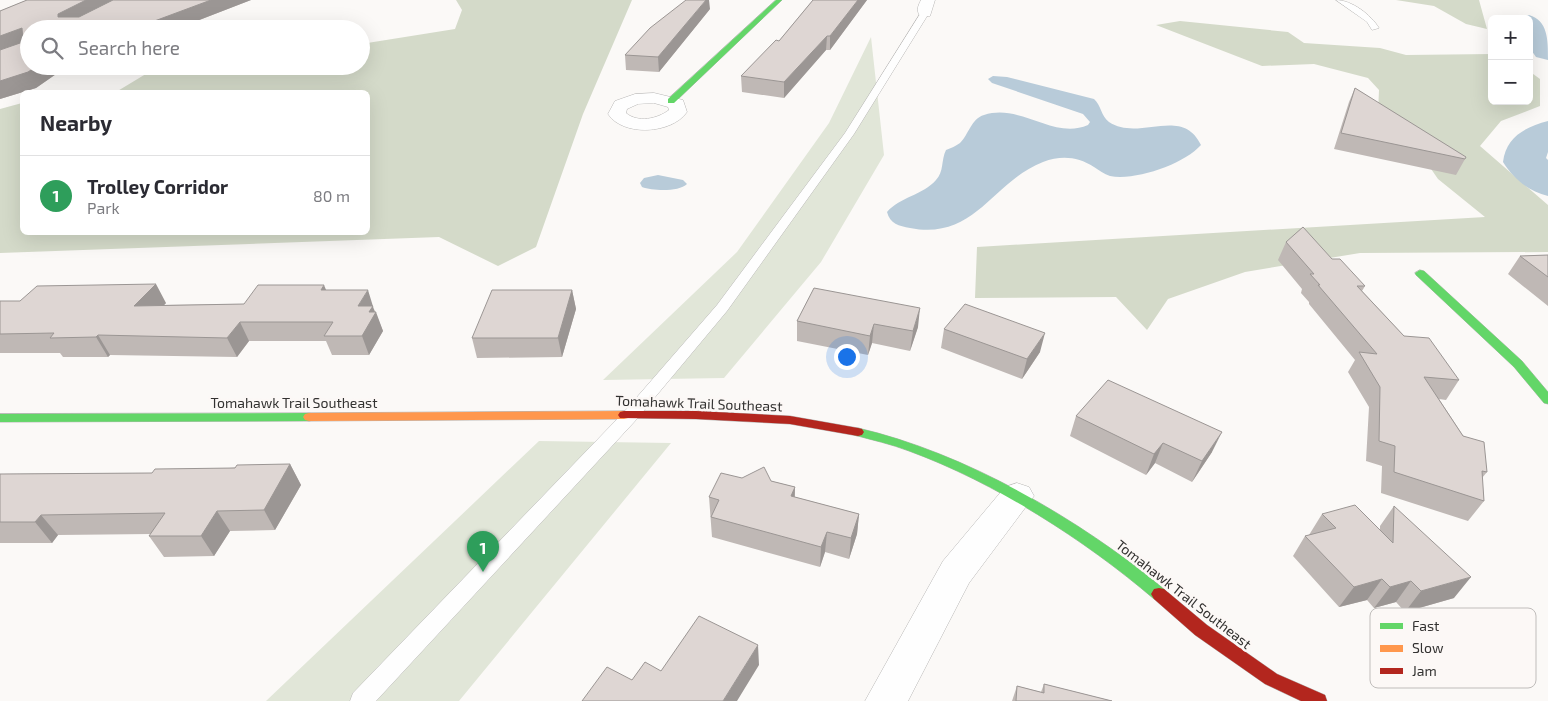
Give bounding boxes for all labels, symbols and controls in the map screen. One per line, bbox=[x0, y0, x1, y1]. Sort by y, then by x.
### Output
map controls bbox=[1488, 15, 1533, 105]
button: + bbox=[1488, 15, 1533, 60]
search box bbox=[20, 20, 370, 75]
icon: search bbox=[38, 34, 66, 62]
text: Search here bbox=[78, 36, 180, 59]
button: − bbox=[1488, 60, 1533, 105]
text: Nearby bbox=[40, 110, 112, 135]
text: Trolley Corridor bbox=[87, 175, 228, 198]
text: 1 bbox=[53, 186, 59, 205]
text: 80 m bbox=[313, 186, 350, 205]
text: Park bbox=[87, 198, 120, 217]
your location bbox=[834, 344, 860, 370]
street label: Tomahawk Trail Southeast bbox=[615, 392, 783, 414]
street label: Tomahawk Trail Southeast bbox=[210, 394, 378, 411]
pin: 1 bbox=[467, 531, 499, 572]
street label: Tomahawk Trail Southeast bbox=[1113, 536, 1255, 652]
legend bbox=[1370, 608, 1536, 688]
text: Fast bbox=[1412, 617, 1439, 634]
text: Slow bbox=[1412, 639, 1444, 656]
text: Jam bbox=[1412, 662, 1437, 679]

